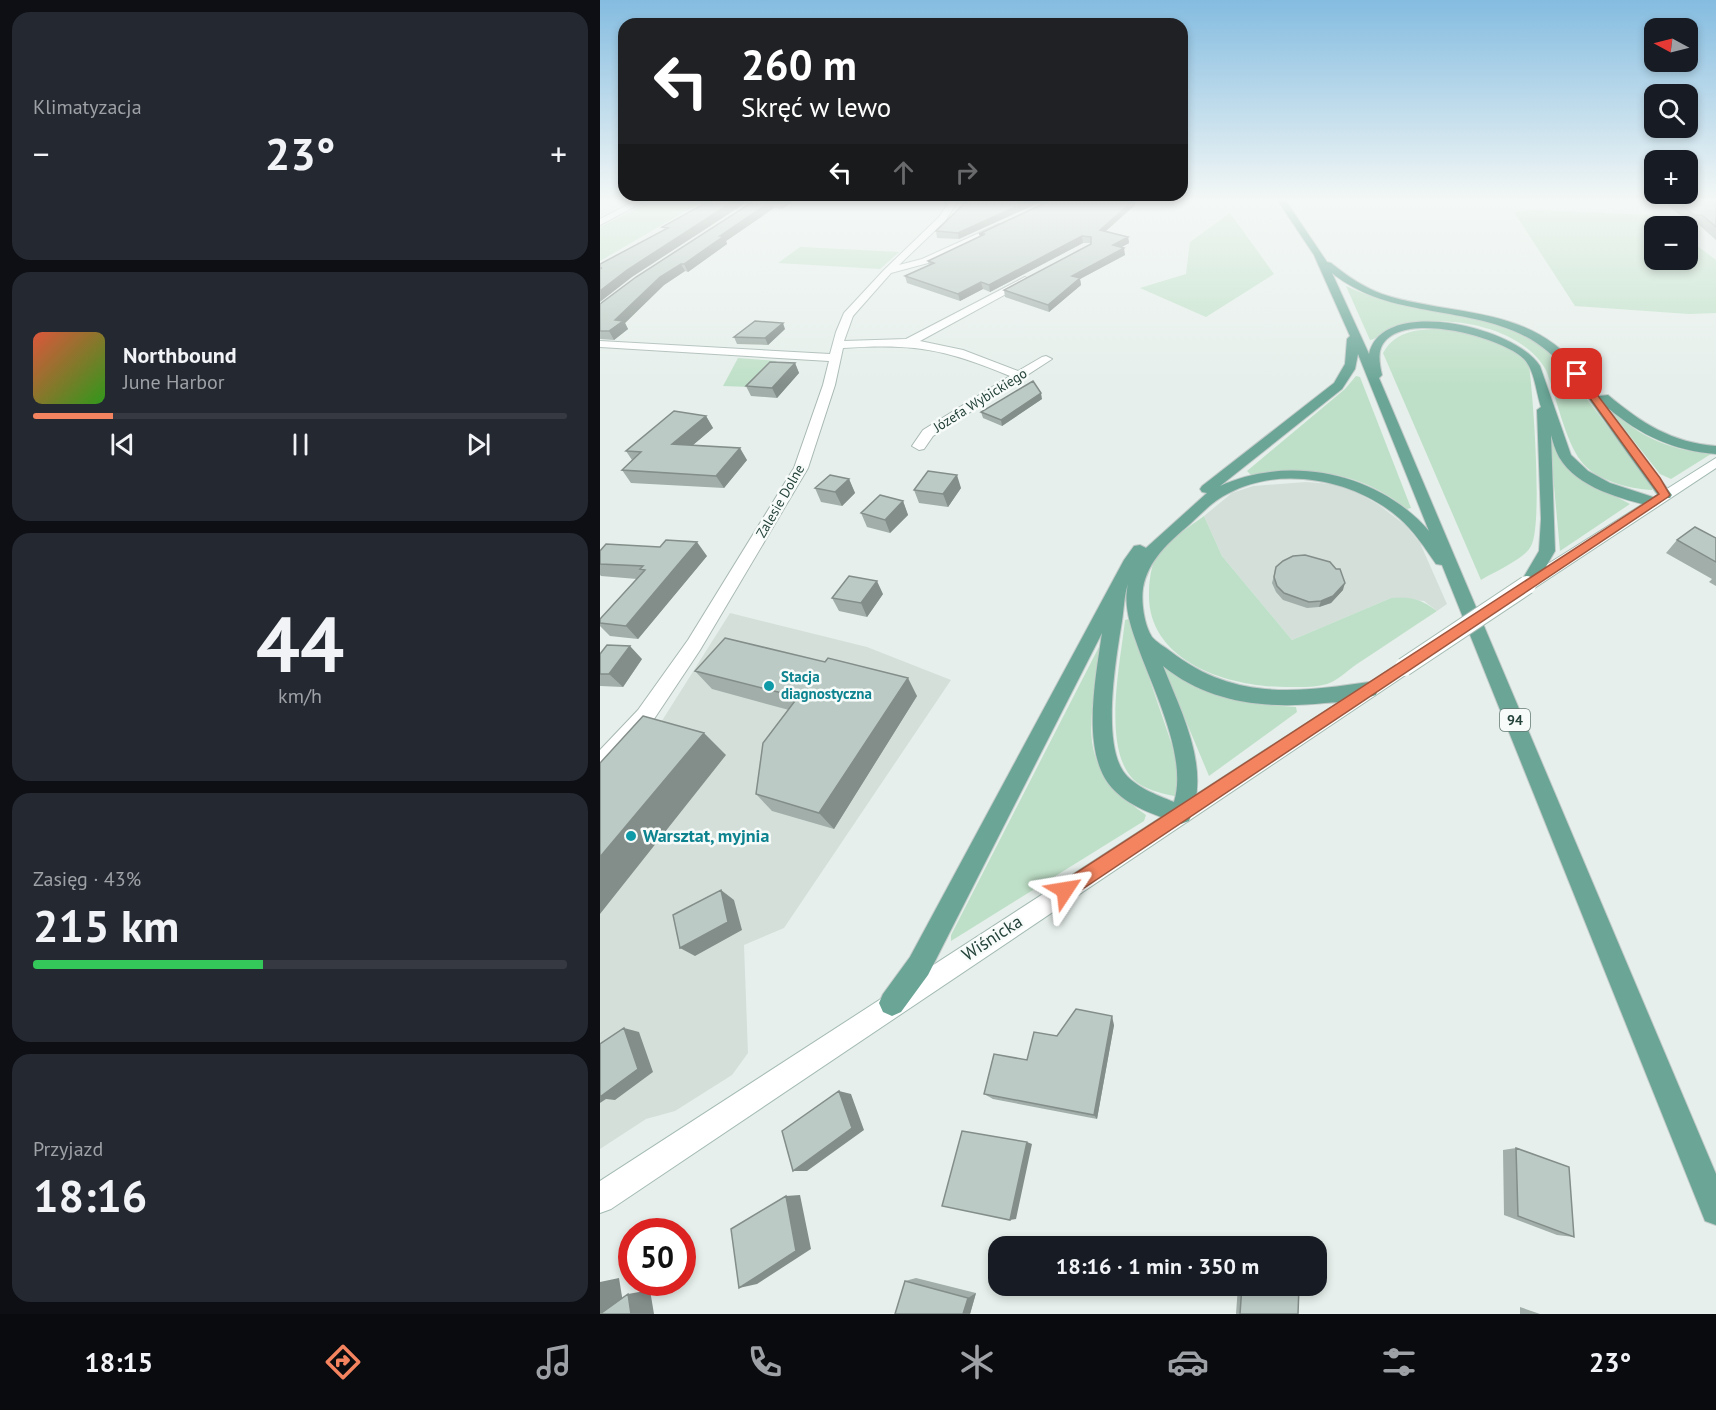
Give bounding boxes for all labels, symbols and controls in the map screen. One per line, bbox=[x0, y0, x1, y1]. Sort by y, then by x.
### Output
north arrow bbox=[1644, 18, 1698, 72]
map controls bbox=[1644, 18, 1698, 270]
text: 260 m bbox=[741, 37, 857, 92]
icon: left bbox=[642, 42, 720, 120]
button: search bbox=[1644, 84, 1698, 138]
text: Skręć w lewo bbox=[741, 90, 891, 124]
text: Klimatyzacja bbox=[33, 94, 142, 120]
text: 23° bbox=[265, 124, 335, 182]
text: − bbox=[33, 132, 50, 175]
text: + bbox=[550, 132, 567, 175]
button: + bbox=[1644, 150, 1698, 204]
icon: left bbox=[824, 156, 857, 189]
icon: ahead bbox=[887, 156, 920, 189]
icon: right bbox=[950, 156, 983, 189]
button: − bbox=[1644, 216, 1698, 270]
text: Northbound bbox=[123, 341, 237, 369]
pin bbox=[1551, 348, 1602, 399]
icon: arrive bbox=[1560, 357, 1593, 390]
street label: Józefa Wybickiego bbox=[929, 364, 1030, 437]
text: June Harbor bbox=[123, 369, 225, 395]
icon: previous bbox=[106, 428, 139, 461]
icon: pause bbox=[284, 428, 317, 461]
icon: next bbox=[462, 428, 495, 461]
street label: Zalesie Dolne bbox=[752, 461, 808, 541]
text: 44 bbox=[256, 593, 344, 694]
place label: Stacja diagnostyczna bbox=[781, 667, 872, 703]
marker: Stacja diagnostyczna bbox=[762, 679, 776, 693]
text: km/h bbox=[278, 683, 322, 709]
road number: 94 bbox=[1500, 709, 1530, 731]
place label: Warsztat, myjnia bbox=[643, 824, 769, 847]
marker: Warsztat, myjnia bbox=[624, 829, 638, 843]
position arrow bbox=[1033, 858, 1097, 922]
text: Zasięg · 43% bbox=[33, 866, 141, 892]
text: 215 km bbox=[33, 896, 179, 954]
street label: Wiśnicka bbox=[957, 910, 1026, 966]
text: Przyjazd bbox=[33, 1136, 103, 1162]
text: 18:16 bbox=[33, 1166, 147, 1224]
speed limit sign: 50 bbox=[618, 1218, 696, 1296]
text: 18:16 · 1 min · 350 m bbox=[1056, 1252, 1259, 1280]
icon: directions bbox=[322, 1341, 364, 1383]
icon: music bbox=[533, 1341, 575, 1383]
icon: phone bbox=[744, 1341, 786, 1383]
icon: climate bbox=[956, 1341, 998, 1383]
icon: car bbox=[1167, 1341, 1209, 1383]
icon: filters bbox=[1378, 1341, 1420, 1383]
text: 18:15 bbox=[85, 1345, 153, 1379]
text: 23° bbox=[1589, 1345, 1631, 1379]

